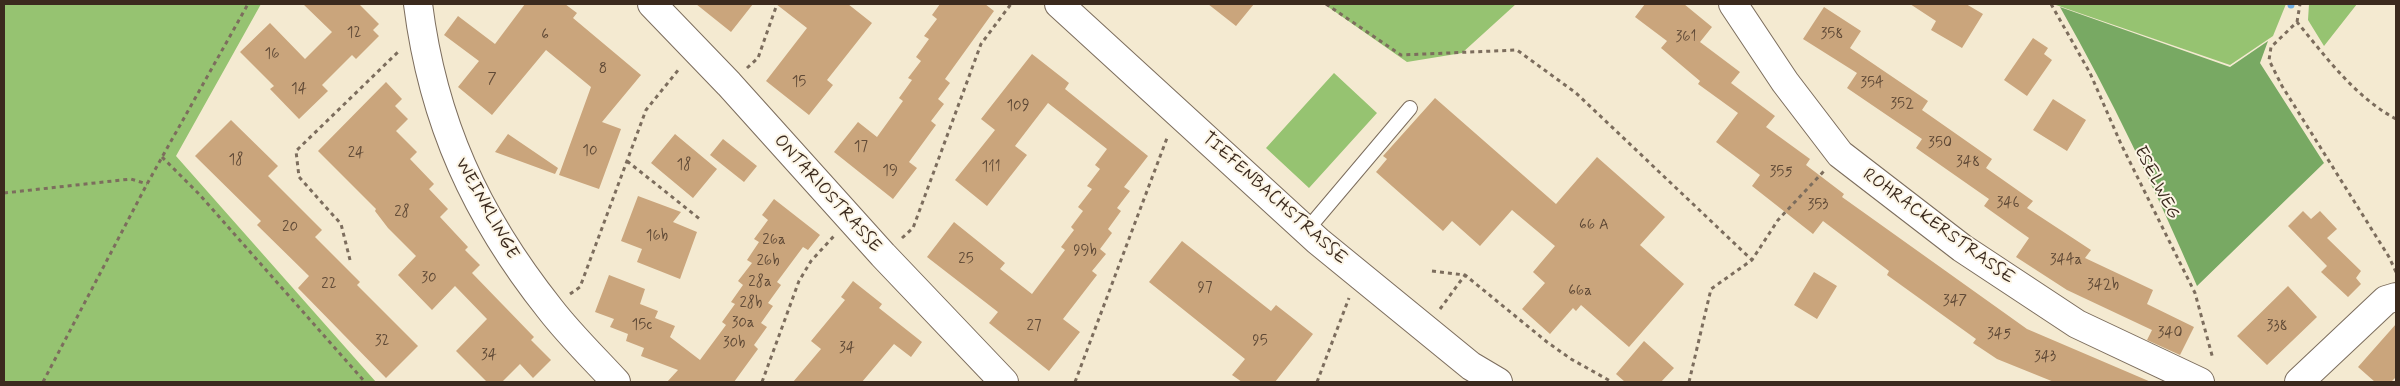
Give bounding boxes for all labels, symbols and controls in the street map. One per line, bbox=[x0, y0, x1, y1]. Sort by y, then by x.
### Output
house number: 12 bbox=[347, 25, 361, 43]
house number: 358 bbox=[1821, 26, 1843, 44]
house number: 6 bbox=[541, 27, 549, 45]
house number: 361 bbox=[1676, 29, 1696, 47]
house number: 16 bbox=[265, 46, 279, 64]
house number: 8 bbox=[599, 61, 607, 79]
house number: 7 bbox=[487, 71, 497, 89]
house number: 15 bbox=[792, 74, 806, 92]
house number: 354 bbox=[1860, 75, 1884, 93]
house number: 14 bbox=[291, 81, 307, 99]
house number: 352 bbox=[1890, 96, 1914, 114]
house number: 109 bbox=[1006, 98, 1030, 116]
street label: TIEFENBACHSTRASSE bbox=[1197, 128, 1351, 270]
street label: ONTARIOSTRASSE bbox=[768, 131, 886, 257]
house number: 350 bbox=[1928, 135, 1952, 153]
house number: 17 bbox=[854, 139, 868, 157]
house number: 10 bbox=[582, 143, 598, 161]
street label: ESELWEG bbox=[2128, 143, 2184, 223]
house number: 24 bbox=[348, 145, 364, 163]
house number: 18 bbox=[229, 152, 243, 170]
house number: 348 bbox=[1956, 154, 1980, 172]
street label: WEINKLINGE bbox=[449, 155, 523, 263]
house number: 18 bbox=[677, 157, 691, 175]
house number: 111 bbox=[982, 159, 1000, 177]
house number: 19 bbox=[882, 163, 898, 181]
house number: 355 bbox=[1769, 164, 1793, 182]
street label: ROHRACKERSTRASSE bbox=[1858, 165, 2018, 289]
house number: 346 bbox=[1997, 195, 2019, 213]
house number: 353 bbox=[1808, 197, 1828, 215]
house number: 28 bbox=[394, 204, 410, 222]
house number: 66 A bbox=[1579, 217, 1609, 235]
house number: 20 bbox=[282, 219, 298, 237]
house number: 16b bbox=[646, 228, 668, 246]
house number: 26a bbox=[762, 232, 786, 250]
house number: 99b bbox=[1073, 243, 1097, 261]
house number: 25 bbox=[958, 251, 974, 269]
house number: 344a bbox=[2050, 252, 2082, 270]
house number: 26b bbox=[756, 253, 780, 271]
house number: 30 bbox=[421, 270, 437, 288]
house number: 28a bbox=[748, 274, 772, 292]
house number: 22 bbox=[321, 276, 337, 294]
house number: 342b bbox=[2087, 277, 2119, 295]
house number: 97 bbox=[1198, 280, 1212, 298]
house number: 66a bbox=[1568, 283, 1592, 301]
house number: 347 bbox=[1943, 293, 1967, 311]
house number: 28b bbox=[740, 295, 762, 313]
house number: 30a bbox=[731, 315, 755, 333]
house number: 15c bbox=[632, 317, 652, 335]
house number: 27 bbox=[1027, 318, 1041, 336]
house number: 338 bbox=[2266, 318, 2288, 336]
house number: 340 bbox=[2158, 325, 2182, 343]
house number: 345 bbox=[1987, 326, 2011, 344]
house number: 32 bbox=[375, 333, 389, 351]
house number: 95 bbox=[1252, 333, 1268, 351]
house number: 30b bbox=[723, 335, 745, 353]
house number: 34 bbox=[839, 340, 855, 358]
house number: 34 bbox=[481, 347, 497, 365]
house number: 343 bbox=[2034, 349, 2056, 367]

